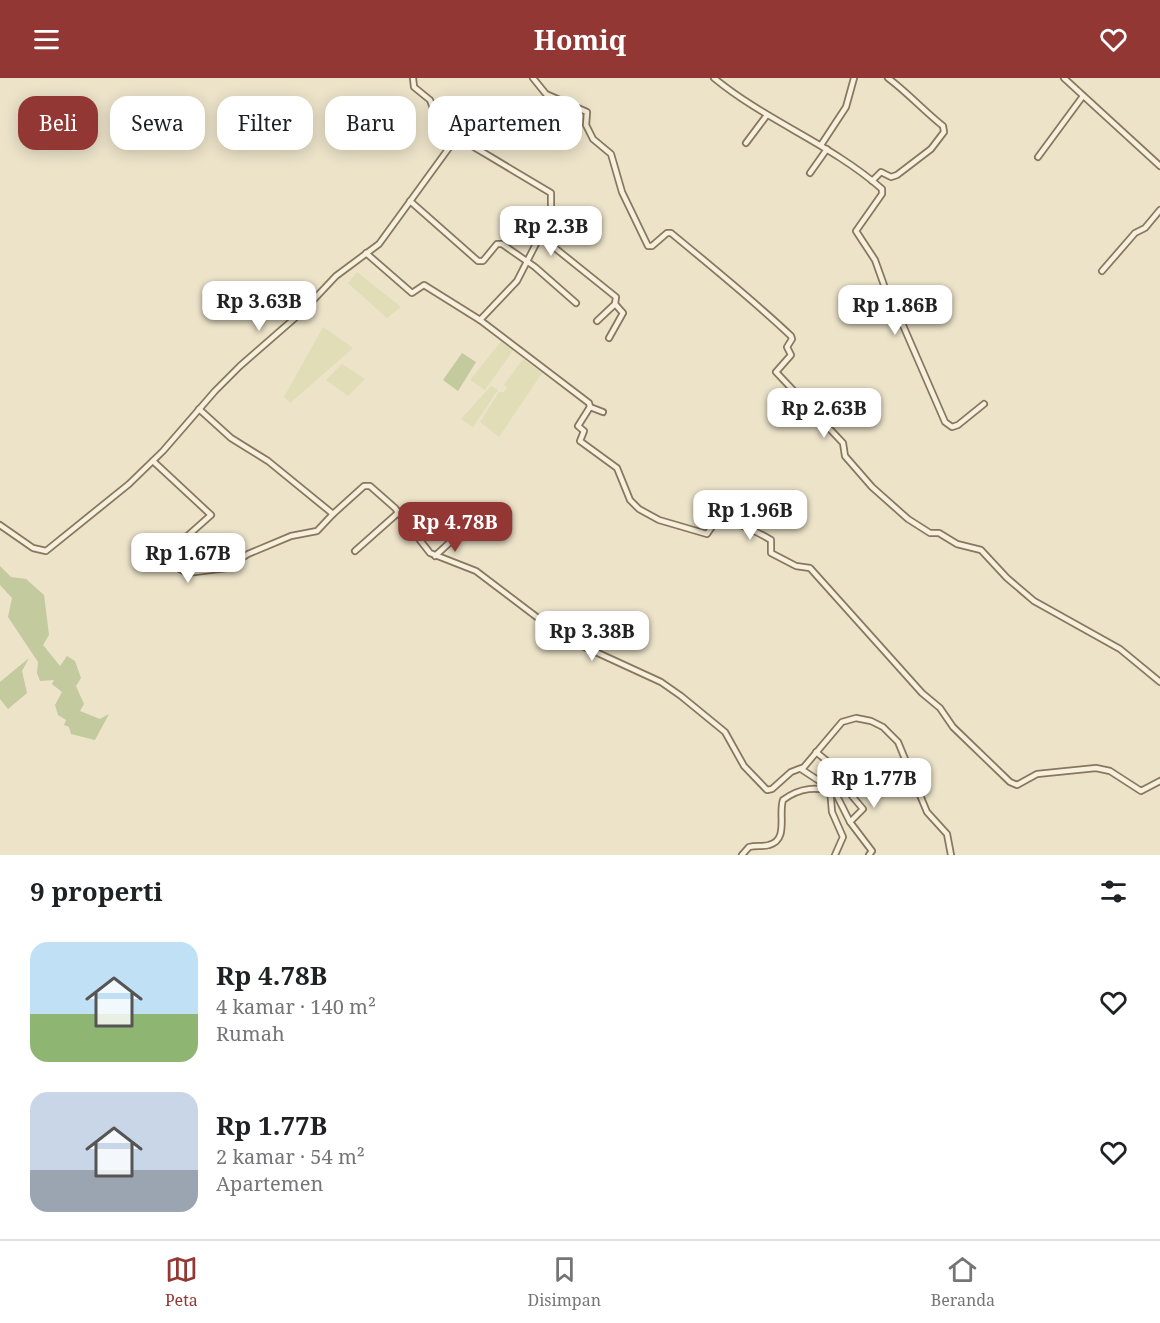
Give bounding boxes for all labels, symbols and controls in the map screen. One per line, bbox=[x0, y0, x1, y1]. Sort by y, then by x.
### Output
text: Homiq bbox=[534, 21, 626, 58]
icon: menu bbox=[30, 23, 63, 56]
icon: heart bbox=[1097, 23, 1130, 56]
chip: Beli bbox=[18, 96, 98, 150]
chip: Sewa bbox=[110, 96, 205, 150]
chip: Filter bbox=[217, 96, 313, 150]
chip: Baru bbox=[325, 96, 416, 150]
chip: Apartemen bbox=[428, 96, 582, 150]
pin: Rp 2.3B bbox=[496, 206, 606, 257]
text: Rp 2.3B bbox=[514, 212, 588, 239]
pin: Rp 3.63B bbox=[197, 281, 321, 332]
pin: Rp 1.86B bbox=[833, 285, 957, 336]
text: Rp 3.63B bbox=[216, 287, 302, 314]
text: Rp 1.86B bbox=[852, 291, 938, 318]
pin: Rp 2.63B bbox=[762, 388, 886, 439]
text: Rp 2.63B bbox=[781, 394, 867, 421]
pin: Rp 1.96B bbox=[688, 490, 812, 541]
text: Rp 1.96B bbox=[707, 496, 793, 523]
pin: Rp 4.78B bbox=[393, 502, 517, 553]
text: Rp 4.78B bbox=[412, 508, 498, 535]
pin: Rp 1.67B bbox=[126, 533, 250, 584]
text: Rp 1.67B bbox=[145, 539, 231, 566]
pin: Rp 3.38B bbox=[530, 611, 654, 662]
text: Rp 3.38B bbox=[549, 617, 635, 644]
pin: Rp 1.77B bbox=[812, 758, 936, 809]
text: Rp 1.77B bbox=[831, 764, 917, 791]
text: 9 properti bbox=[30, 873, 163, 909]
icon: filters bbox=[1097, 875, 1130, 908]
text: Rp 4.78B bbox=[216, 957, 327, 993]
icon: home bbox=[78, 966, 150, 1038]
icon: heart bbox=[1097, 986, 1130, 1019]
text: 4 kamar · 140 m² bbox=[216, 993, 376, 1020]
text: Rumah bbox=[216, 1020, 285, 1047]
text: Rp 1.77B bbox=[216, 1107, 327, 1143]
icon: home bbox=[78, 1116, 150, 1188]
icon: heart bbox=[1097, 1136, 1130, 1169]
text: 2 kamar · 54 m² bbox=[216, 1143, 365, 1170]
text: Apartemen bbox=[216, 1170, 323, 1197]
tab: Peta bbox=[165, 1253, 198, 1311]
tab: Disimpan bbox=[528, 1253, 601, 1311]
tab: Beranda bbox=[931, 1253, 995, 1311]

